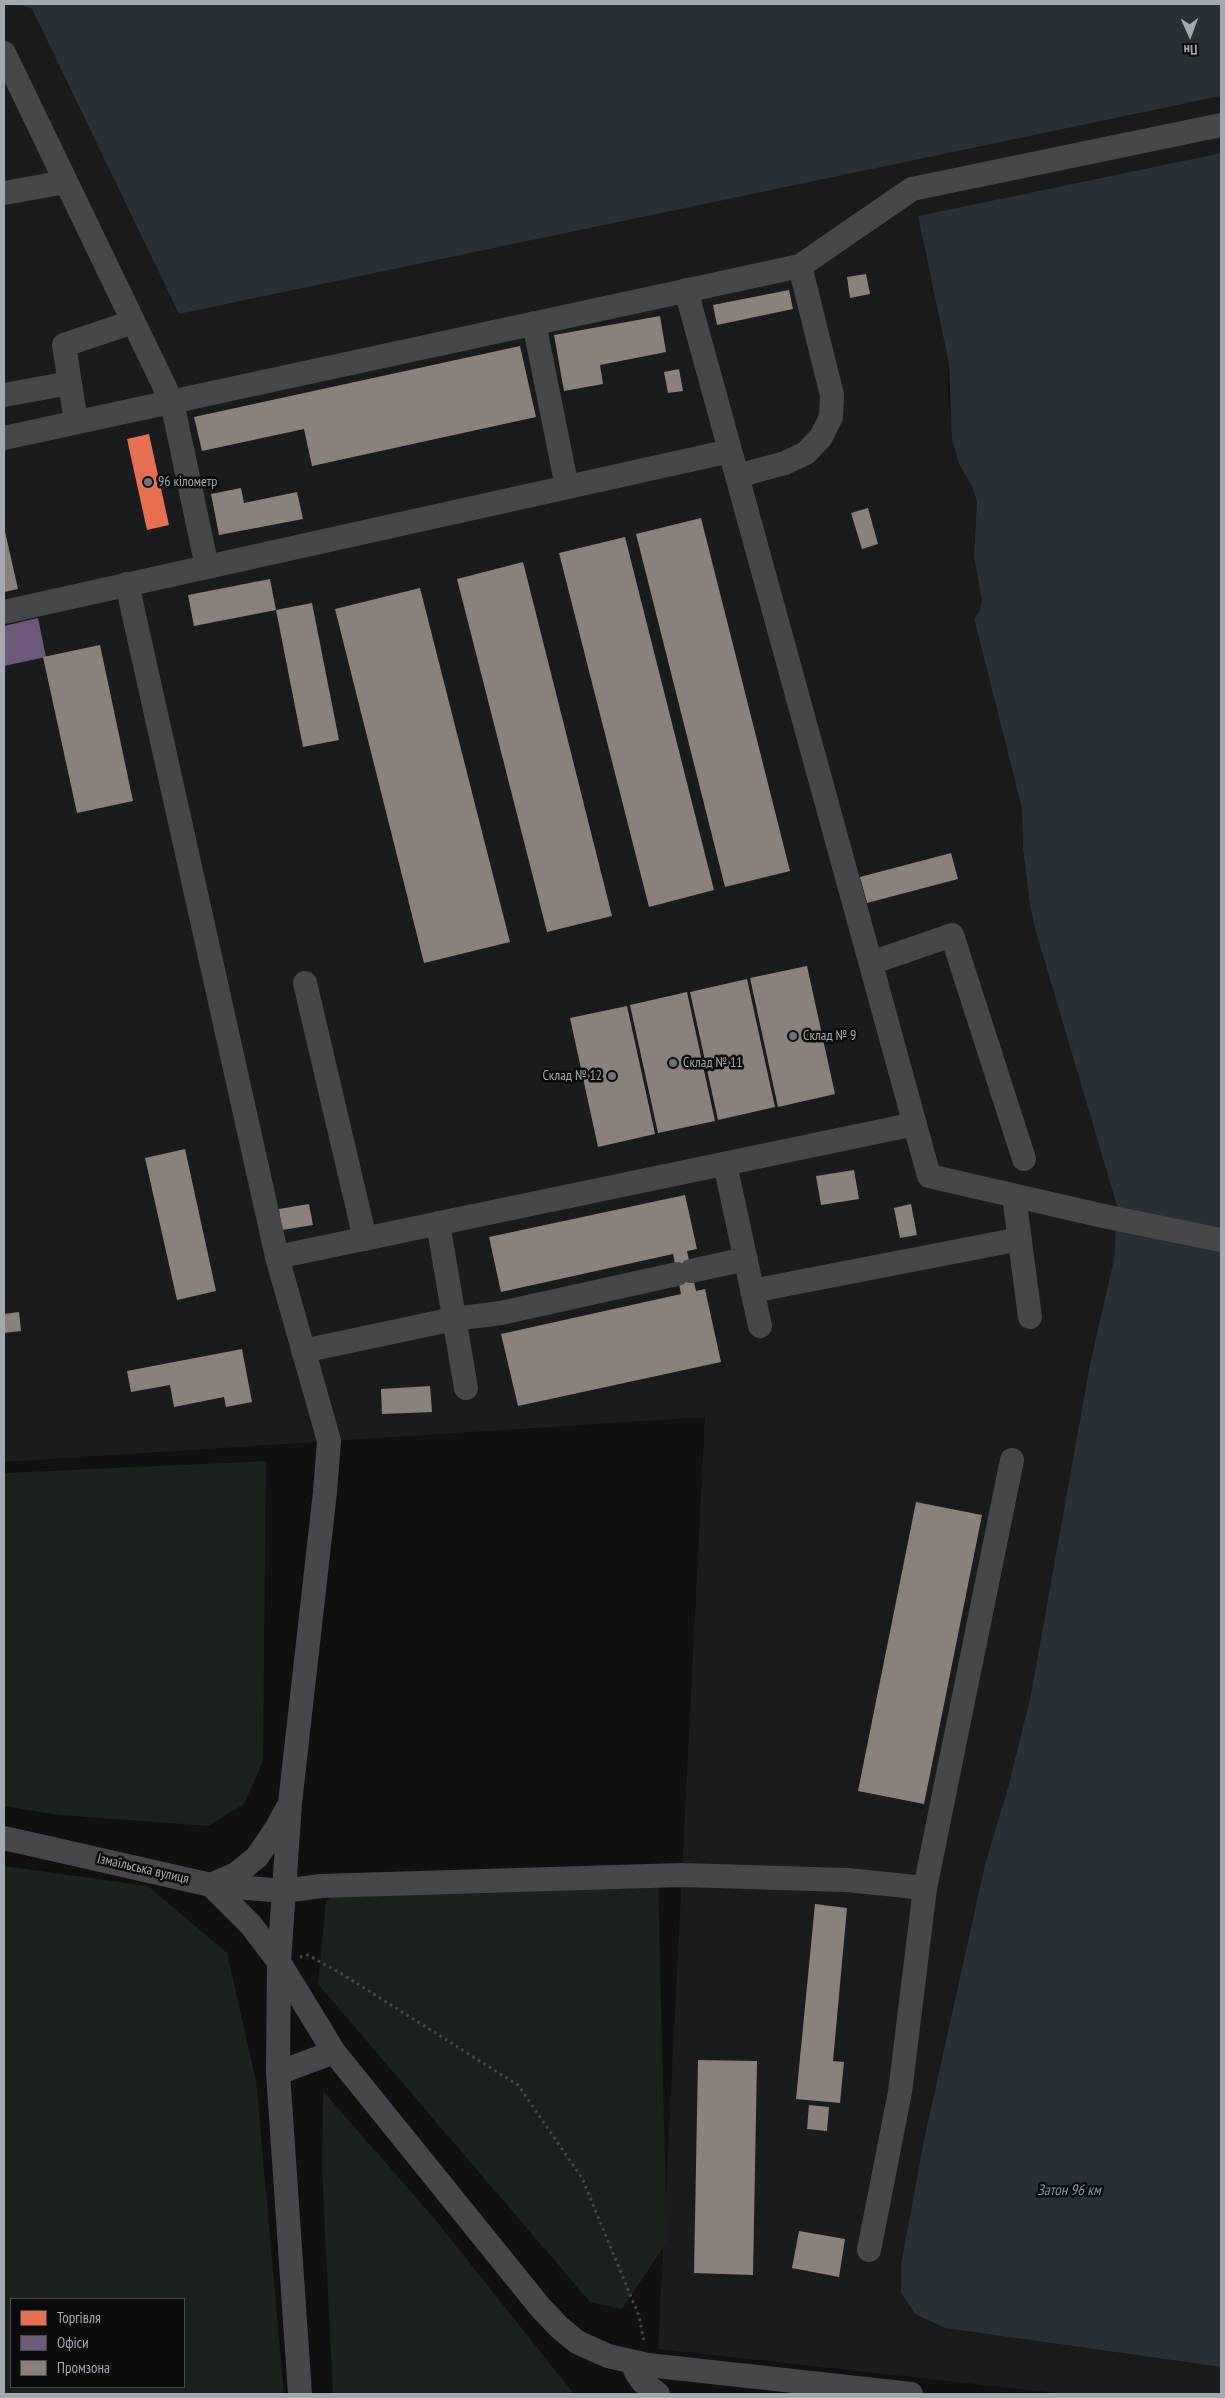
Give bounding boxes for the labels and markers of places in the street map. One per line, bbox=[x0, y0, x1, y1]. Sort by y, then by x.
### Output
place label: 96 кілометр bbox=[158, 474, 217, 490]
marker: 96 кілометр bbox=[142, 476, 154, 488]
place label: Склад № 9 bbox=[803, 1028, 856, 1044]
marker: Склад № 9 bbox=[787, 1030, 799, 1042]
place label: Склад № 11 bbox=[683, 1055, 743, 1071]
marker: Склад № 11 bbox=[667, 1057, 679, 1069]
place label: Склад № 12 bbox=[542, 1068, 602, 1084]
marker: Склад № 12 bbox=[606, 1070, 618, 1082]

